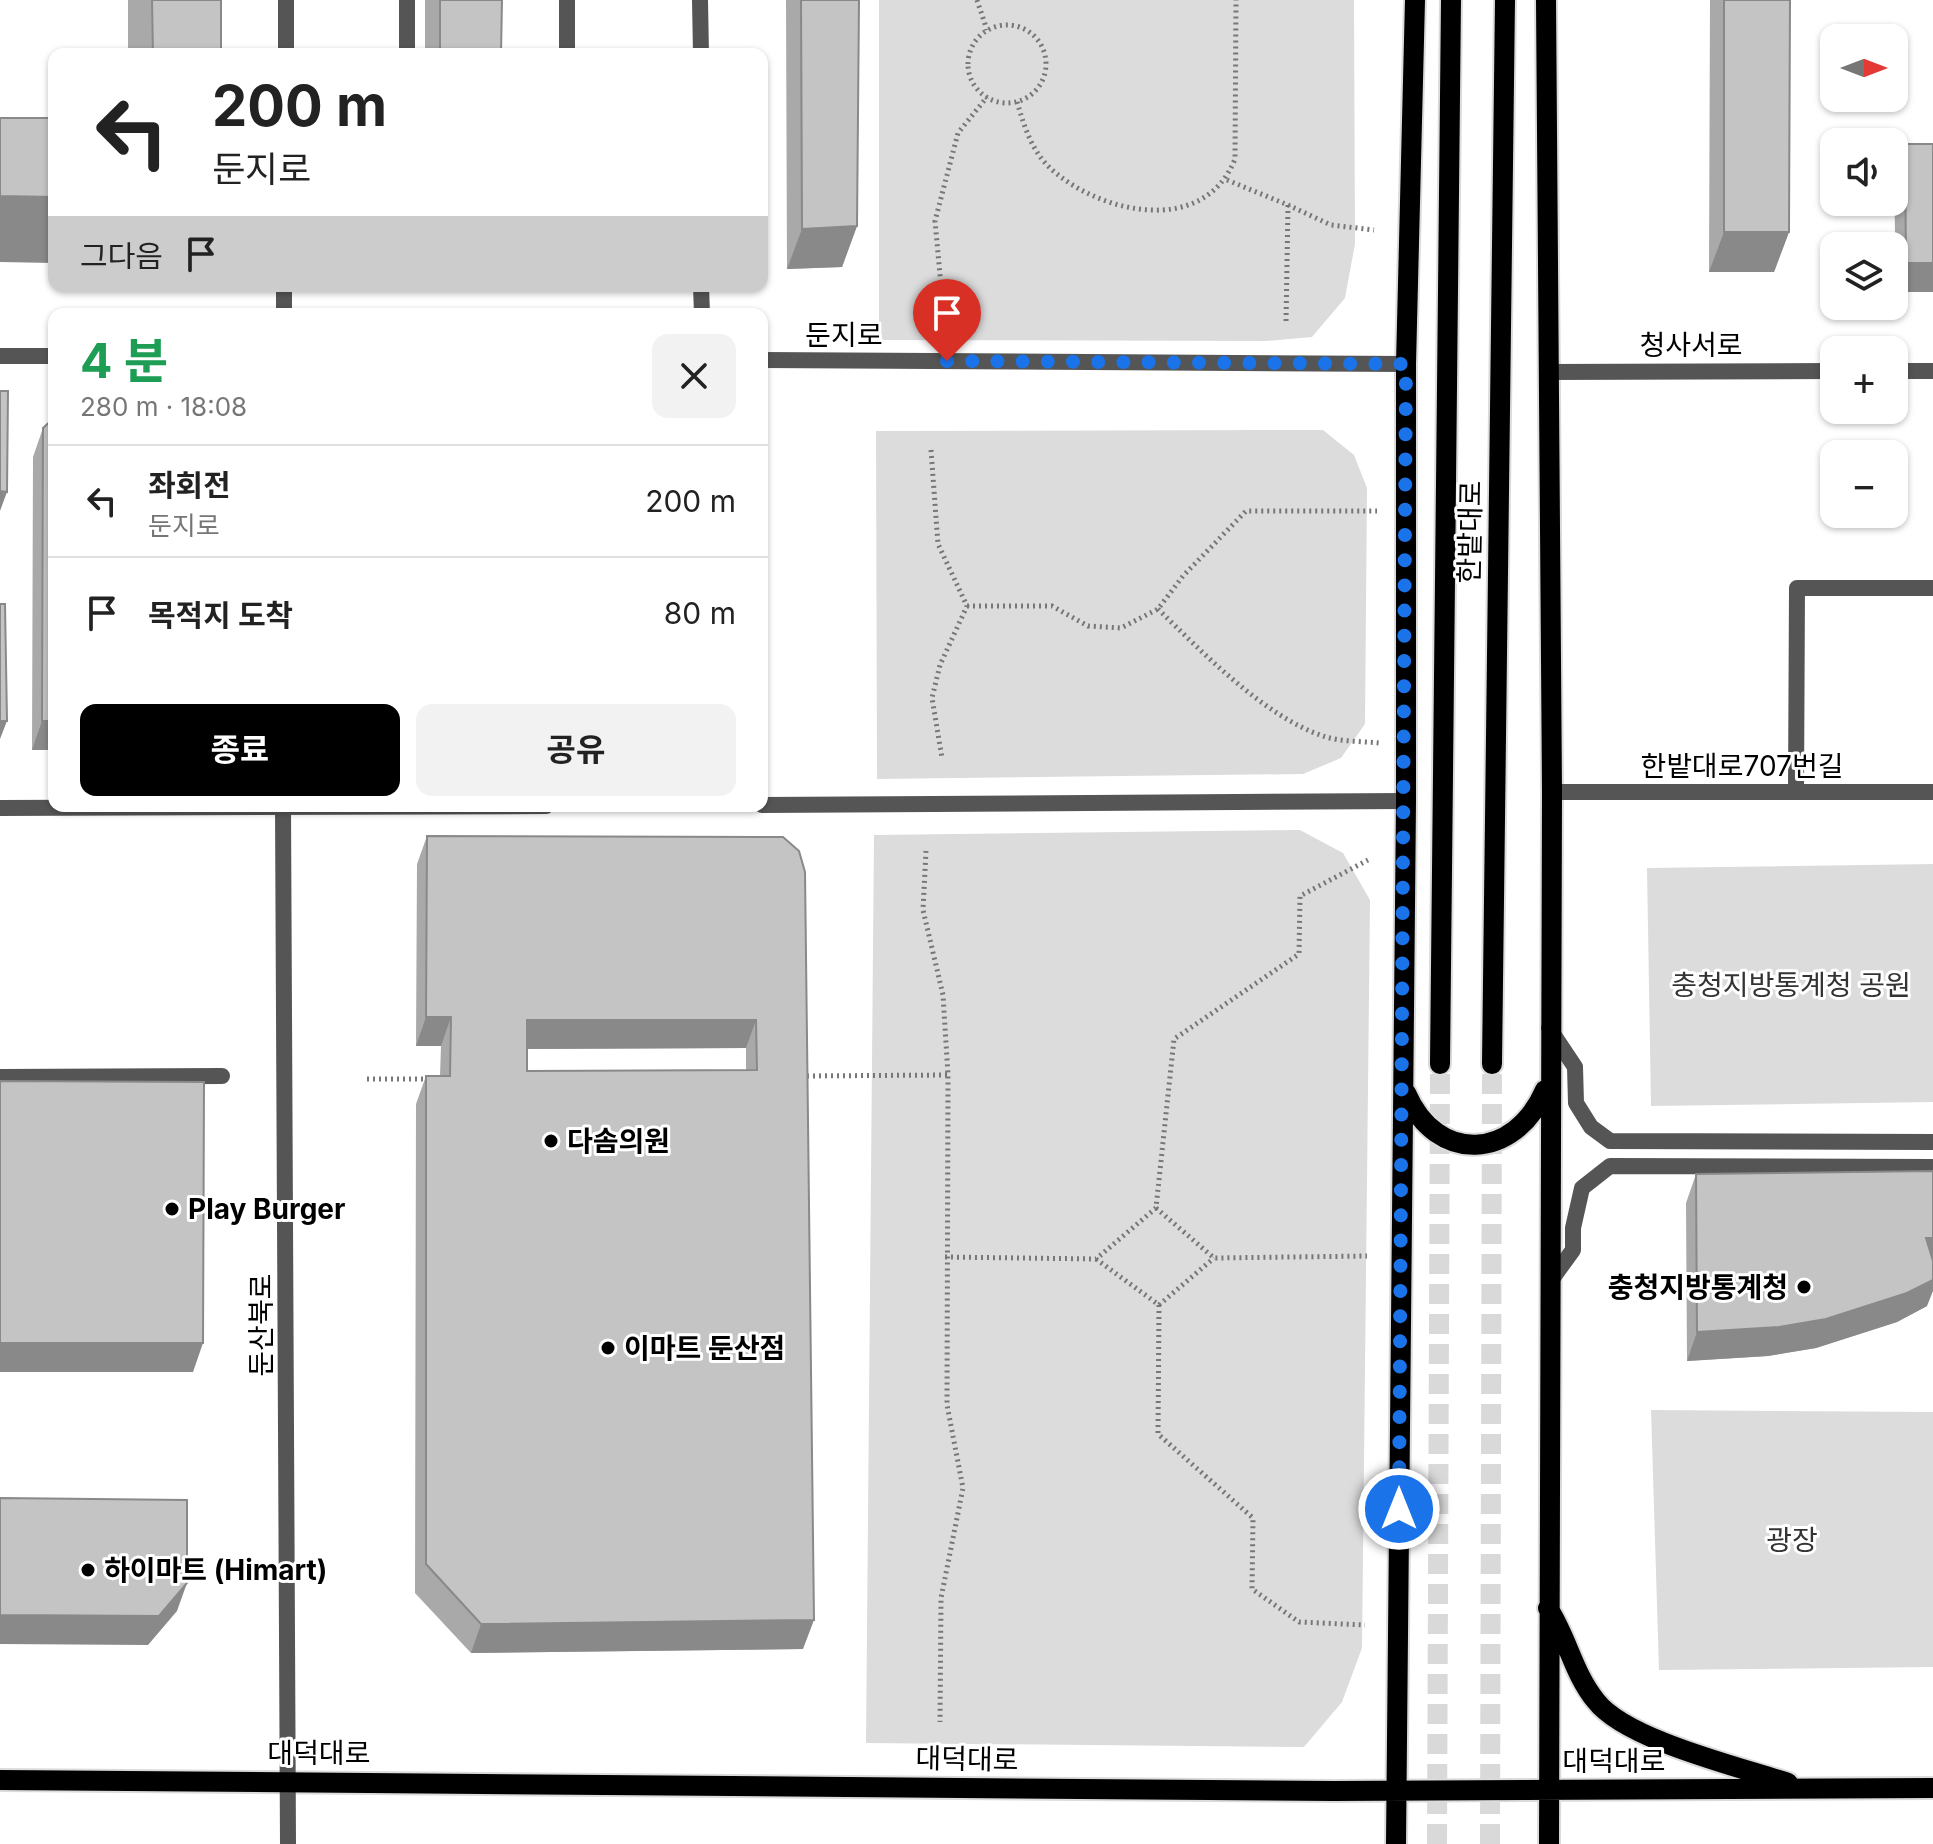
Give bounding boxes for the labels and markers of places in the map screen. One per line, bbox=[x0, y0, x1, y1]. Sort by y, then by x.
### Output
pin bbox=[913, 279, 981, 361]
place label: 다솜의원 bbox=[567, 1124, 670, 1158]
marker: 다솜의원 bbox=[542, 1132, 560, 1150]
place label: Play Burger bbox=[188, 1192, 345, 1226]
marker: Play Burger bbox=[163, 1200, 181, 1218]
place label: 충청지방통계청 bbox=[1608, 1270, 1788, 1304]
marker: 충청지방통계청 bbox=[1795, 1278, 1813, 1296]
place label: 이마트 둔산점 bbox=[624, 1331, 785, 1365]
marker: 이마트 둔산점 bbox=[599, 1339, 617, 1357]
place label: 하이마트 (Himart) bbox=[104, 1553, 327, 1587]
marker: 하이마트 (Himart) bbox=[79, 1561, 97, 1579]

